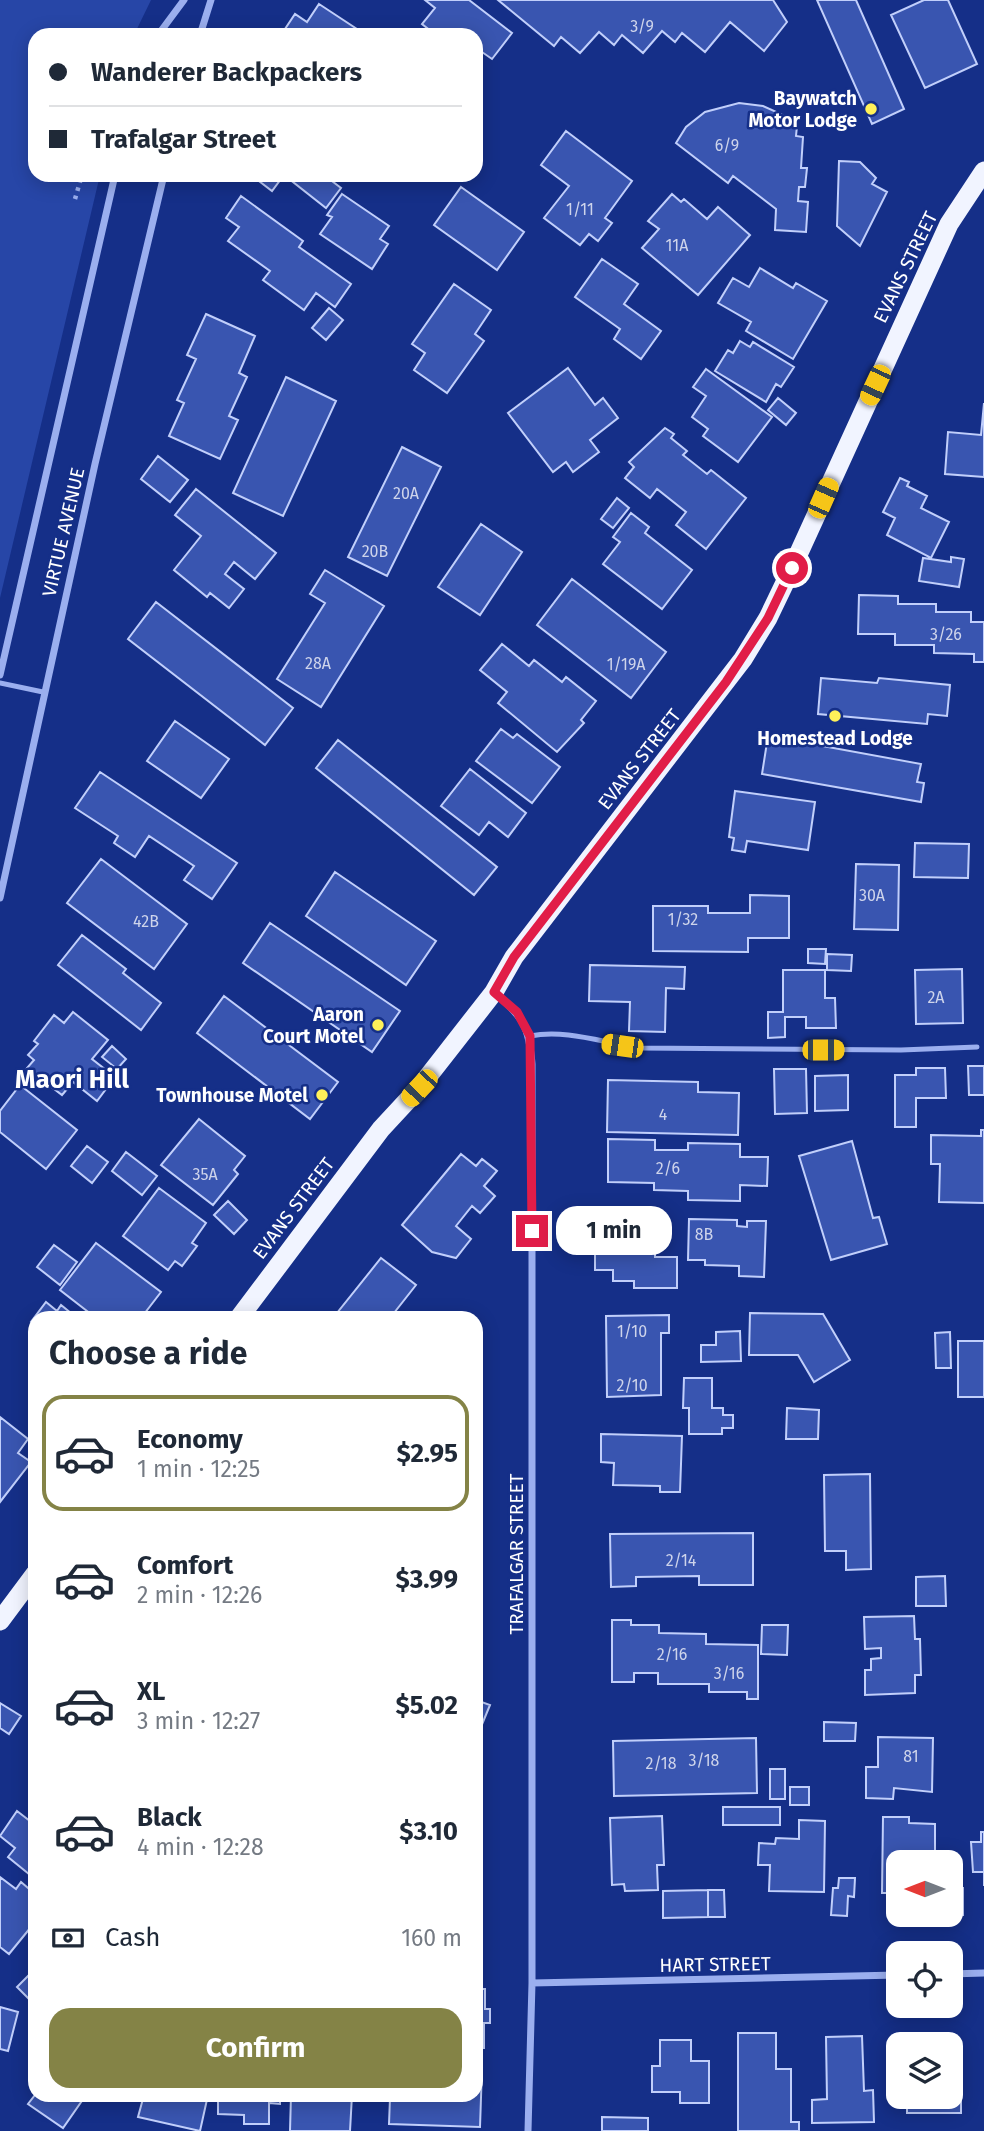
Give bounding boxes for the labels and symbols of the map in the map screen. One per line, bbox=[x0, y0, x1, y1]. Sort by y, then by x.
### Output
house number: 3/9 bbox=[630, 17, 654, 36]
place label: Baywatch Motor Lodge bbox=[748, 87, 857, 132]
marker: Baywatch Motor Lodge bbox=[863, 101, 879, 117]
house number: 6/9 bbox=[715, 136, 739, 155]
house number: 1/11 bbox=[566, 200, 594, 219]
street label: EVANS STREET bbox=[869, 208, 942, 327]
house number: 11A bbox=[666, 236, 689, 255]
car bbox=[857, 362, 894, 408]
street label: VIRTUE AVENUE bbox=[37, 465, 90, 599]
car bbox=[805, 475, 842, 521]
house number: 20A bbox=[393, 484, 420, 503]
house number: 20B bbox=[362, 542, 389, 561]
route start bbox=[776, 552, 808, 584]
house number: 3/26 bbox=[930, 625, 962, 644]
house number: 28A bbox=[305, 654, 332, 673]
house number: 1/19A bbox=[607, 655, 646, 674]
street label: EVANS STREET bbox=[593, 704, 686, 814]
marker: Homestead Lodge bbox=[827, 708, 843, 724]
place label: Homestead Lodge bbox=[757, 727, 913, 750]
house number: 30A bbox=[859, 886, 886, 905]
house number: 1/32 bbox=[668, 910, 698, 929]
house number: 42B bbox=[133, 912, 159, 931]
house number: 2A bbox=[927, 988, 945, 1007]
place label: Aaron Court Motel bbox=[263, 1003, 364, 1048]
marker: Aaron Court Motel bbox=[370, 1017, 386, 1033]
car bbox=[600, 1033, 645, 1059]
car bbox=[803, 1040, 845, 1061]
district label: Maori Hill bbox=[15, 1064, 129, 1095]
car bbox=[397, 1065, 442, 1111]
place label: Townhouse Motel bbox=[156, 1084, 308, 1107]
marker: Townhouse Motel bbox=[314, 1087, 330, 1103]
house number: 4 bbox=[659, 1105, 668, 1124]
street label: EVANS STREET bbox=[248, 1153, 339, 1264]
house number: 2/6 bbox=[656, 1159, 680, 1178]
house number: 35A bbox=[192, 1165, 218, 1184]
callout: 1 min bbox=[556, 1206, 672, 1256]
route end bbox=[516, 1215, 548, 1247]
house number: 8B bbox=[695, 1225, 714, 1244]
house number: 1/10 bbox=[617, 1322, 647, 1341]
house number: 2/10 bbox=[616, 1376, 648, 1395]
street label: TRAFALGAR STREET bbox=[505, 1473, 528, 1634]
house number: 2/14 bbox=[666, 1551, 697, 1570]
house number: 2/16 bbox=[657, 1645, 687, 1664]
house number: 3/16 bbox=[714, 1664, 744, 1683]
house number: 81 bbox=[903, 1747, 919, 1766]
house number: 3/18 bbox=[689, 1751, 720, 1770]
house number: 2/18 bbox=[645, 1754, 677, 1773]
north arrow bbox=[886, 1850, 962, 1927]
street label: HART STREET bbox=[659, 1952, 771, 1977]

